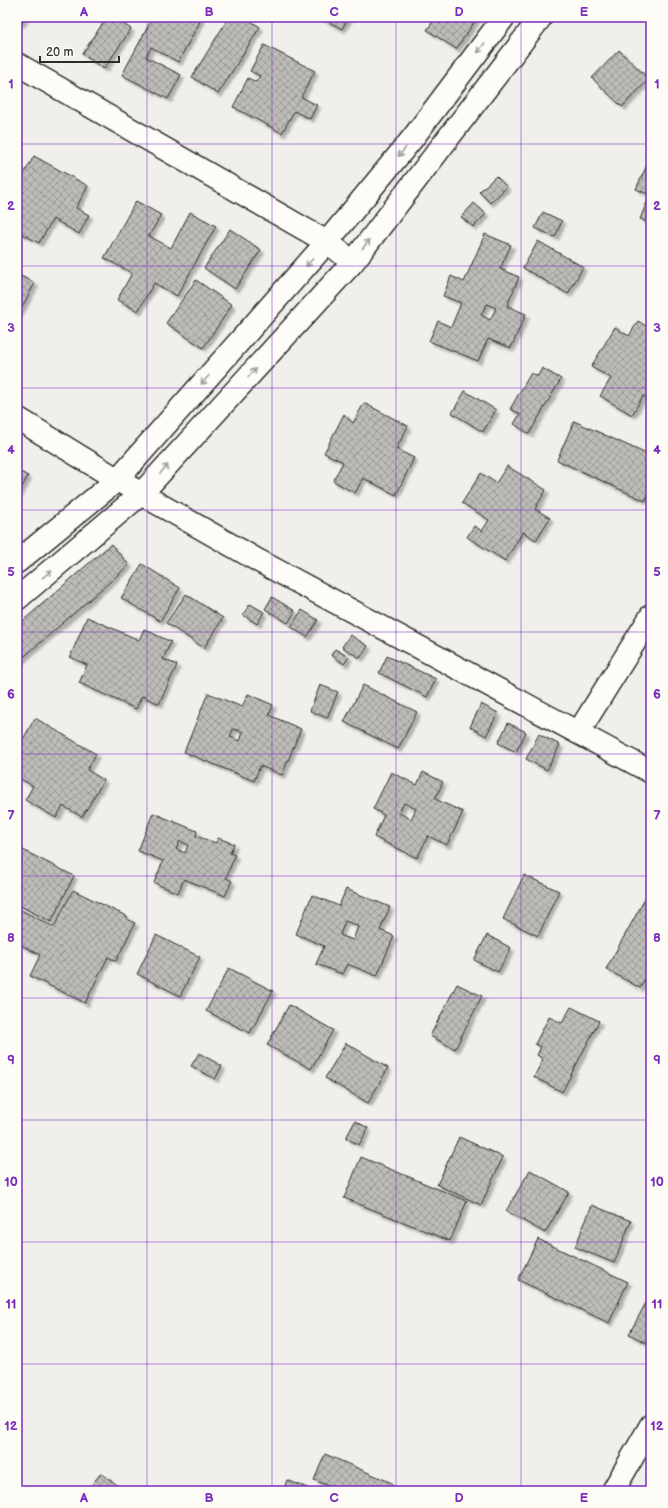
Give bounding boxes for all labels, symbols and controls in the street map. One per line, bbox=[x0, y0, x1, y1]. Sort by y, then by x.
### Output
text: A bbox=[79, 4, 88, 20]
text: B bbox=[204, 4, 214, 20]
text: C bbox=[329, 4, 339, 20]
text: D bbox=[454, 4, 464, 20]
text: E bbox=[580, 4, 589, 20]
scale bar bbox=[40, 38, 119, 64]
one-way arrow bbox=[476, 43, 485, 54]
text: 20 m bbox=[46, 45, 73, 60]
text: 1 bbox=[8, 76, 14, 92]
text: 1 bbox=[654, 76, 660, 92]
one-way arrow bbox=[398, 146, 407, 157]
text: 2 bbox=[7, 198, 15, 214]
text: 2 bbox=[653, 198, 661, 214]
one-way arrow bbox=[362, 239, 371, 250]
one-way arrow bbox=[305, 257, 314, 267]
text: 3 bbox=[7, 320, 15, 336]
text: 3 bbox=[653, 320, 661, 336]
one-way arrow bbox=[247, 368, 257, 378]
one-way arrow bbox=[200, 375, 209, 386]
text: 4 bbox=[7, 442, 15, 458]
text: 4 bbox=[653, 442, 661, 458]
one-way arrow bbox=[159, 464, 169, 474]
text: 5 bbox=[7, 564, 15, 580]
text: 5 bbox=[653, 564, 661, 580]
one-way arrow bbox=[41, 570, 51, 579]
text: 6 bbox=[7, 686, 15, 702]
text: 6 bbox=[653, 686, 661, 702]
text: 7 bbox=[7, 808, 15, 824]
text: 7 bbox=[653, 808, 661, 824]
text: 8 bbox=[7, 930, 15, 946]
text: 8 bbox=[653, 930, 661, 946]
text: 9 bbox=[7, 1052, 15, 1068]
text: 9 bbox=[653, 1052, 661, 1068]
text: 10 bbox=[4, 1174, 18, 1190]
text: 10 bbox=[650, 1174, 664, 1190]
text: 11 bbox=[6, 1296, 16, 1312]
text: 11 bbox=[652, 1296, 662, 1312]
text: 12 bbox=[4, 1418, 18, 1434]
text: 12 bbox=[650, 1418, 664, 1434]
text: A bbox=[79, 1490, 88, 1506]
text: B bbox=[204, 1490, 214, 1506]
text: C bbox=[329, 1490, 339, 1506]
text: D bbox=[454, 1490, 464, 1506]
text: E bbox=[580, 1490, 589, 1506]

